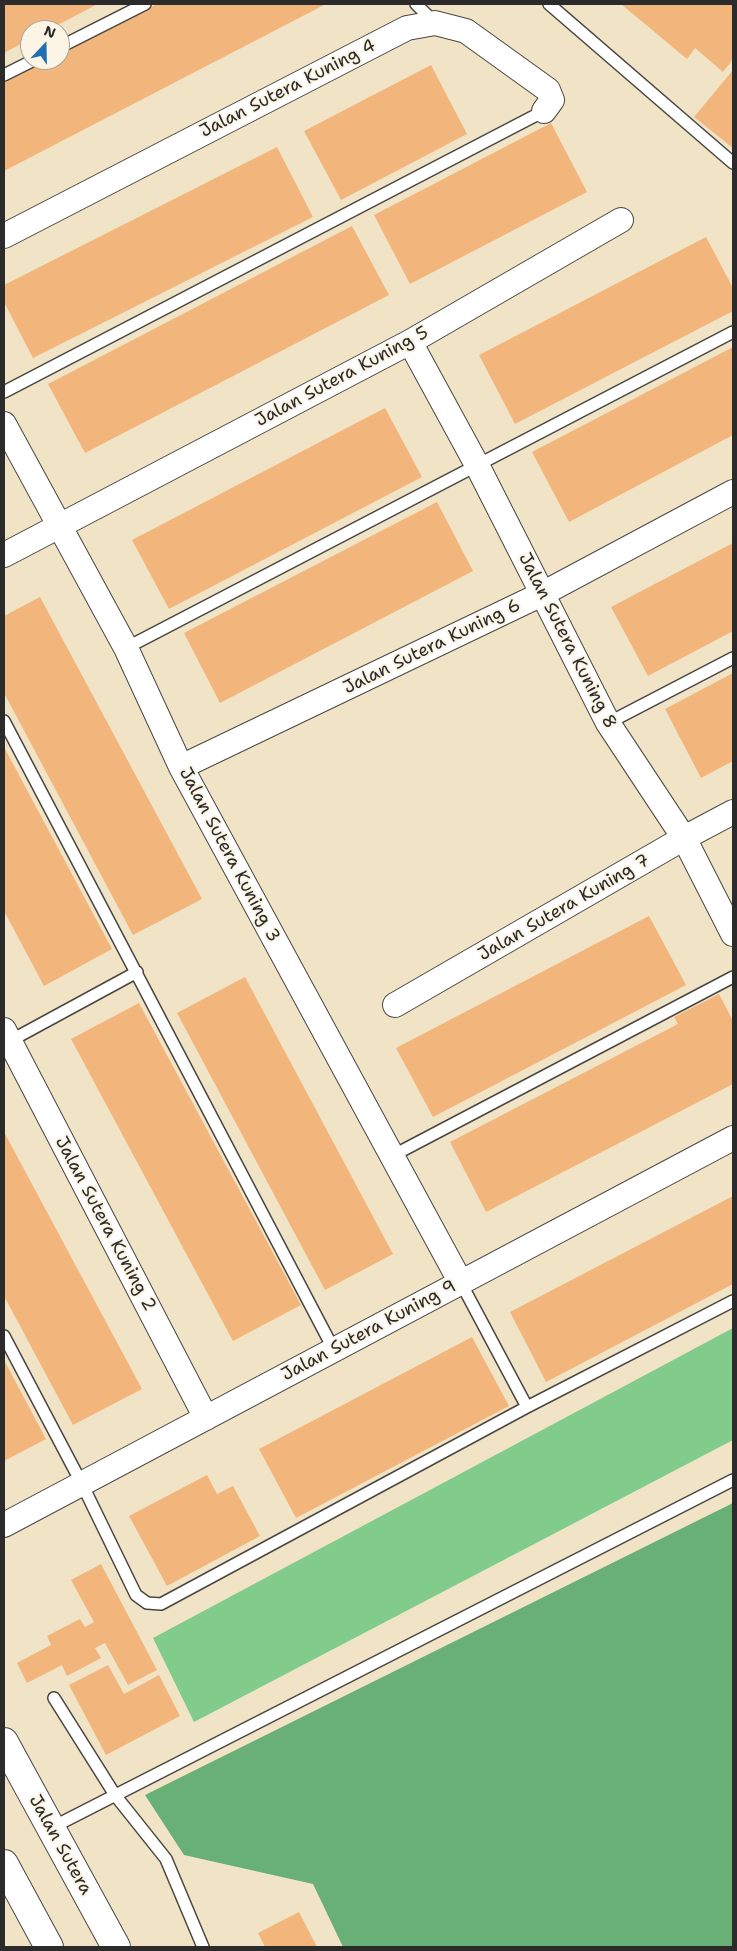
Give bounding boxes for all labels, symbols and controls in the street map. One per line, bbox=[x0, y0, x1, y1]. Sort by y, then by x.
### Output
north arrow bbox=[20, 20, 70, 70]
text: N bbox=[42, 22, 58, 42]
street label: Jalan Sutera Kuning 4 bbox=[196, 35, 380, 143]
street label: Jalan Sutera Kuning 5 bbox=[252, 322, 432, 432]
street label: Jalan Sutera Kuning 8 bbox=[513, 549, 621, 733]
street label: Jalan Sutera Kuning 6 bbox=[340, 595, 524, 699]
street label: Jalan Sutera Kuning 3 bbox=[174, 764, 284, 946]
street label: Jalan Sutera Kuning 7 bbox=[474, 850, 654, 966]
street label: Jalan Sutera Kuning 2 bbox=[50, 1133, 160, 1315]
street label: Jalan Sutera Kuning 9 bbox=[278, 1276, 460, 1386]
street label: Jalan Sutera bbox=[24, 1791, 96, 1899]

